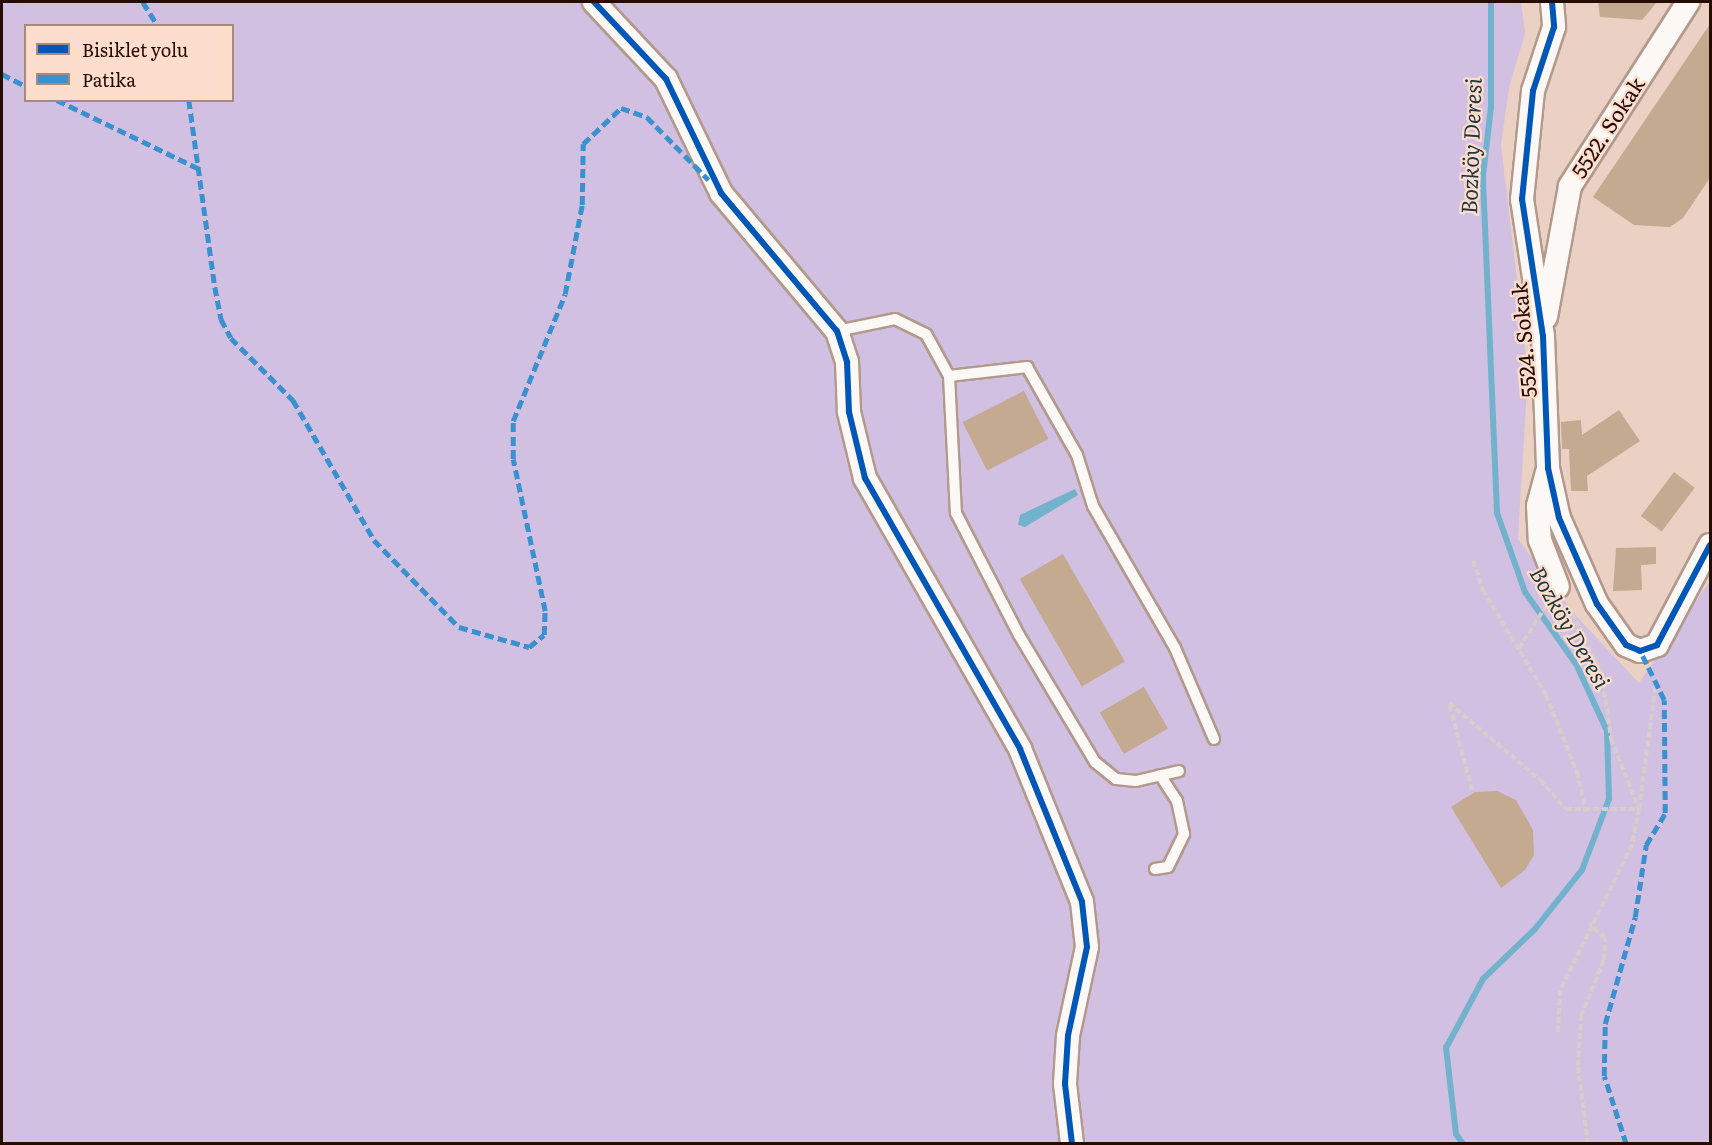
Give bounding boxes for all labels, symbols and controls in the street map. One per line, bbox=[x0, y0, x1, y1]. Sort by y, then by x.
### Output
legend bbox=[24, 24, 234, 102]
text: Bisiklet yolu bbox=[82, 36, 188, 63]
text: Patika bbox=[82, 66, 136, 93]
street label: 5522. Sokak bbox=[1565, 72, 1649, 182]
water label: Bozköy Deresi bbox=[1454, 77, 1486, 215]
street label: 5524. Sokak bbox=[1505, 281, 1541, 399]
water label: Bozköy Deresi bbox=[1525, 561, 1617, 693]

